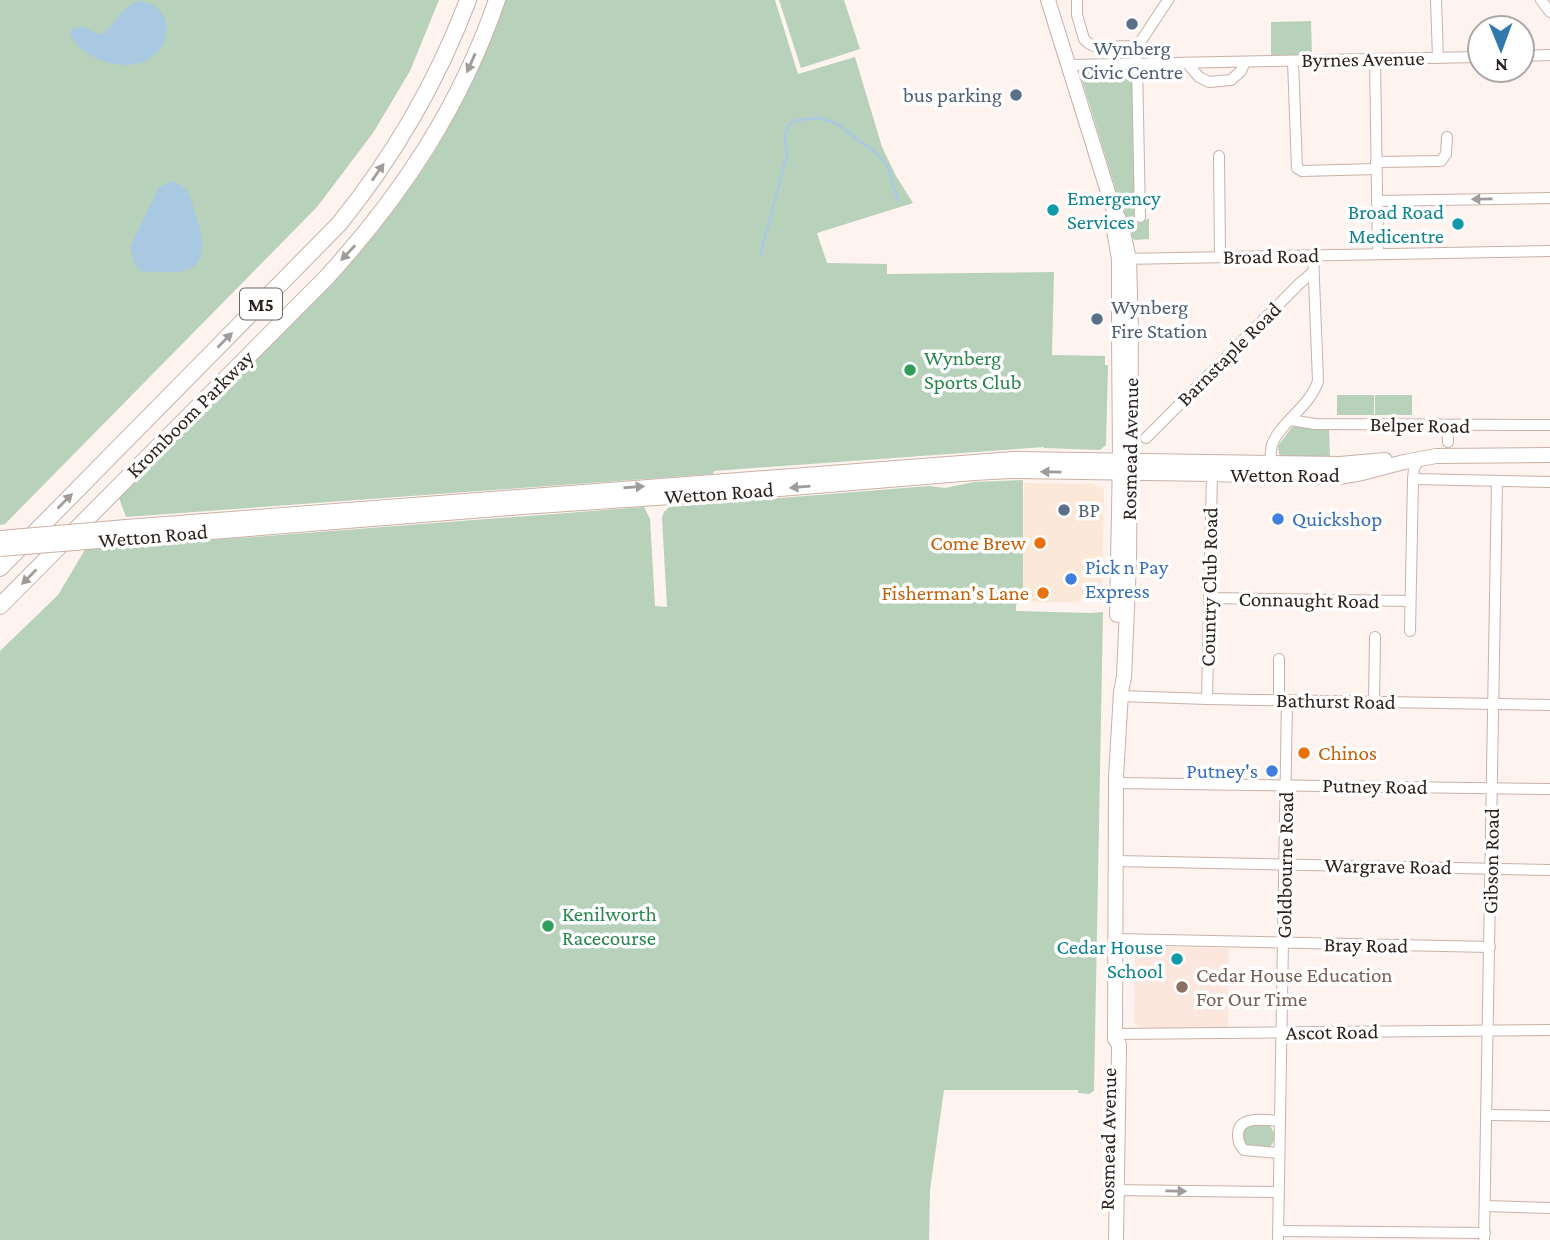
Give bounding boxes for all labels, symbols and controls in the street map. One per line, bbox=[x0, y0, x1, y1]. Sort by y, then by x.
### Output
north arrow bbox=[1466, 14, 1536, 84]
marker: Wynberg Civic Centre bbox=[1124, 16, 1140, 32]
place label: Wynberg Civic Centre bbox=[1081, 36, 1183, 84]
street label: Byrnes Avenue bbox=[1301, 46, 1425, 72]
one-way arrow bbox=[465, 53, 476, 74]
text: N bbox=[1495, 55, 1508, 76]
place label: bus parking bbox=[903, 83, 1002, 107]
marker: bus parking bbox=[1008, 87, 1024, 103]
one-way arrow bbox=[371, 163, 385, 181]
place label: Emergency Services bbox=[1067, 186, 1161, 234]
one-way arrow bbox=[1471, 193, 1493, 205]
place label: Broad Road Medicentre bbox=[1348, 200, 1444, 248]
marker: Emergency Services bbox=[1045, 202, 1061, 218]
marker: Broad Road Medicentre bbox=[1450, 216, 1466, 232]
street label: Broad Road bbox=[1223, 243, 1319, 269]
one-way arrow bbox=[341, 245, 357, 262]
road number: M5 bbox=[240, 288, 282, 320]
place label: Wynberg Fire Station bbox=[1111, 295, 1207, 343]
street label: Barnstaple Road bbox=[1172, 297, 1286, 411]
marker: Wynberg Fire Station bbox=[1089, 311, 1105, 327]
one-way arrow bbox=[216, 332, 233, 348]
street label: Kromboom Parkway bbox=[121, 345, 259, 483]
place label: Wynberg Sports Club bbox=[924, 346, 1021, 394]
marker: Wynberg Sports Club bbox=[902, 362, 918, 378]
street label: Rosmead Avenue bbox=[1117, 377, 1143, 521]
street label: Belper Road bbox=[1370, 412, 1470, 438]
street label: Wetton Road bbox=[1230, 463, 1340, 487]
one-way arrow bbox=[1040, 466, 1062, 478]
street label: Wetton Road bbox=[663, 477, 775, 509]
one-way arrow bbox=[623, 481, 645, 492]
one-way arrow bbox=[788, 482, 810, 493]
one-way arrow bbox=[56, 493, 72, 510]
place label: BP bbox=[1078, 498, 1100, 522]
marker: BP bbox=[1056, 502, 1072, 518]
street label: Country Club Road bbox=[1196, 507, 1222, 667]
place label: Quickshop bbox=[1292, 507, 1382, 531]
marker: Quickshop bbox=[1270, 511, 1286, 527]
street label: Wetton Road bbox=[97, 519, 209, 553]
place label: Come Brew bbox=[930, 531, 1027, 555]
marker: Come Brew bbox=[1032, 535, 1048, 551]
place label: Pick n Pay Express bbox=[1085, 555, 1169, 603]
one-way arrow bbox=[21, 568, 38, 584]
marker: Pick n Pay Express bbox=[1063, 571, 1079, 587]
place label: Fisherman's Lane bbox=[881, 581, 1029, 605]
marker: Fisherman's Lane bbox=[1035, 585, 1051, 601]
street label: Connaught Road bbox=[1238, 587, 1380, 613]
street label: Bathurst Road bbox=[1276, 688, 1396, 714]
place label: Chinos bbox=[1318, 741, 1377, 765]
marker: Chinos bbox=[1296, 745, 1312, 761]
place label: Putney's bbox=[1186, 759, 1258, 783]
marker: Putney's bbox=[1264, 763, 1280, 779]
street label: Putney Road bbox=[1322, 773, 1428, 799]
street label: Goldbourne Road bbox=[1272, 791, 1298, 939]
street label: Gibson Road bbox=[1478, 808, 1504, 914]
street label: Wargrave Road bbox=[1324, 853, 1452, 879]
place label: Kenilworth Racecourse bbox=[562, 902, 657, 950]
marker: Kenilworth Racecourse bbox=[540, 918, 556, 934]
street label: Bray Road bbox=[1324, 932, 1408, 958]
place label: Cedar House School bbox=[1057, 935, 1163, 983]
marker: Cedar House School bbox=[1169, 951, 1185, 967]
place label: Cedar House Education For Our Time bbox=[1196, 963, 1393, 1011]
marker: Cedar House Education For Our Time bbox=[1174, 979, 1190, 995]
street label: Ascot Road bbox=[1285, 1019, 1379, 1045]
street label: Rosmead Avenue bbox=[1095, 1067, 1121, 1211]
one-way arrow bbox=[1165, 1185, 1187, 1197]

